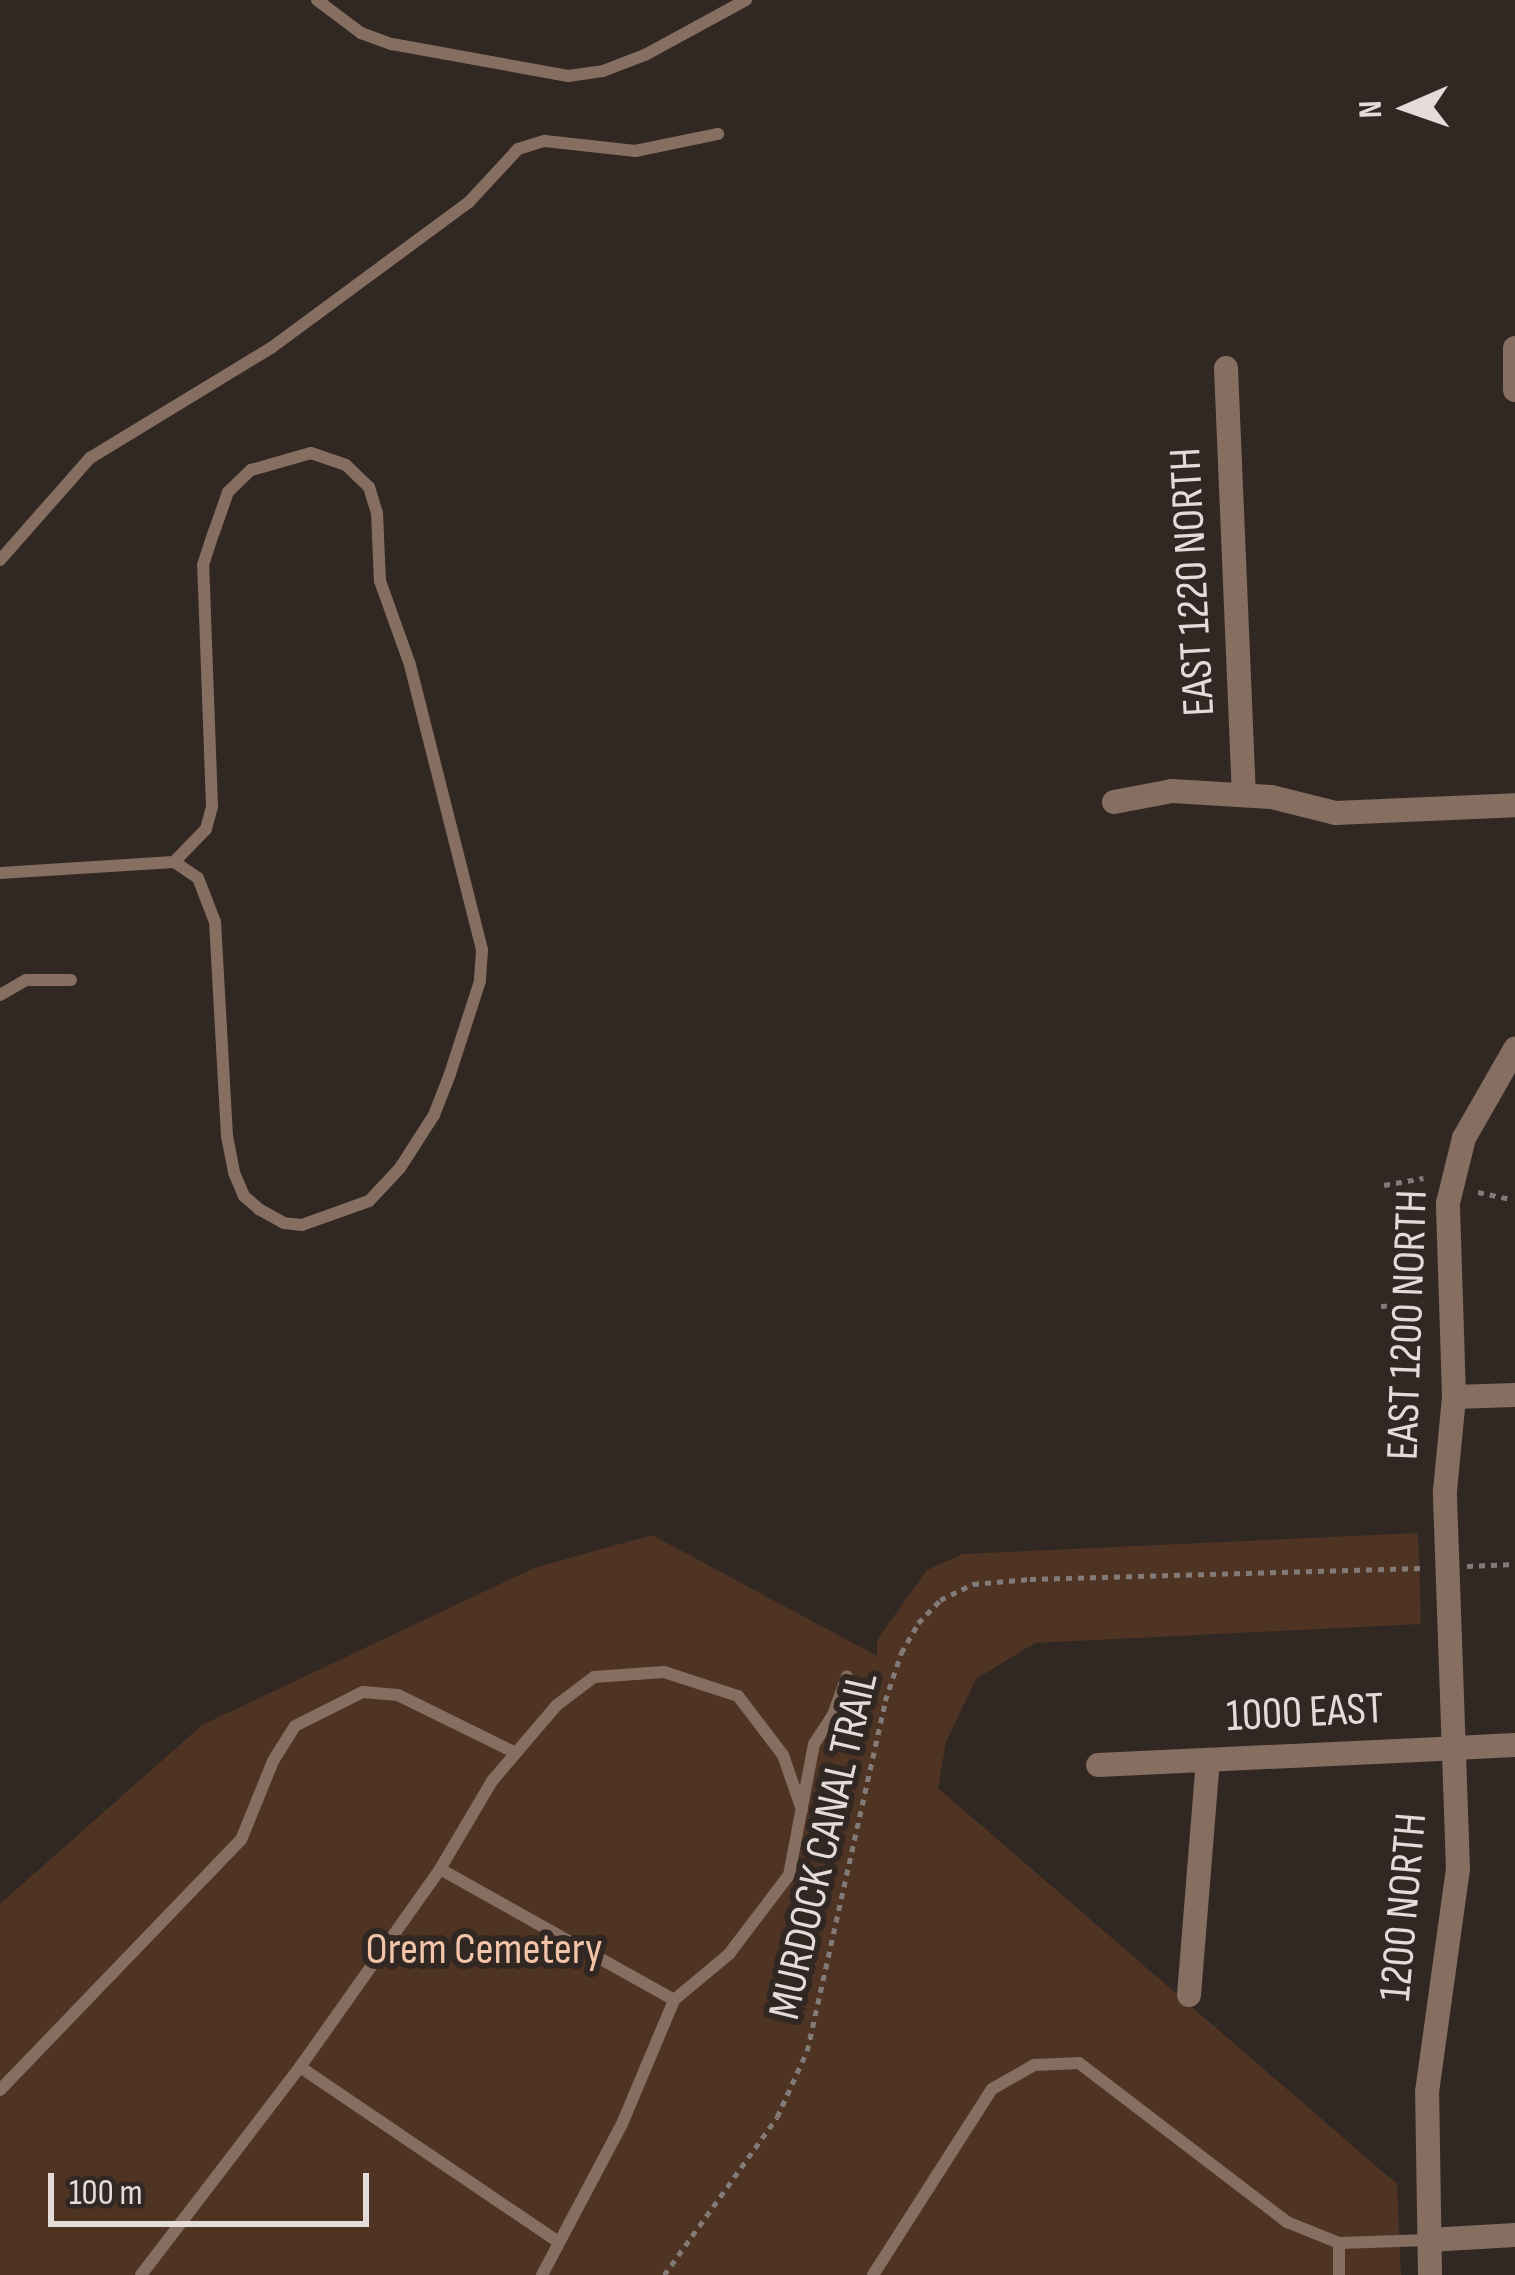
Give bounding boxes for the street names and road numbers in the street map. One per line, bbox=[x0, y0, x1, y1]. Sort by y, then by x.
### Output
street label: EAST 1220 NORTH bbox=[1159, 446, 1227, 718]
street label: EAST 1200 NORTH bbox=[1376, 1189, 1440, 1461]
street label: MURDOCK CANAL TRAIL bbox=[758, 1667, 890, 2025]
street label: 1000 EAST bbox=[1225, 1682, 1385, 1744]
street label: 1200 NORTH bbox=[1369, 1811, 1439, 2003]

